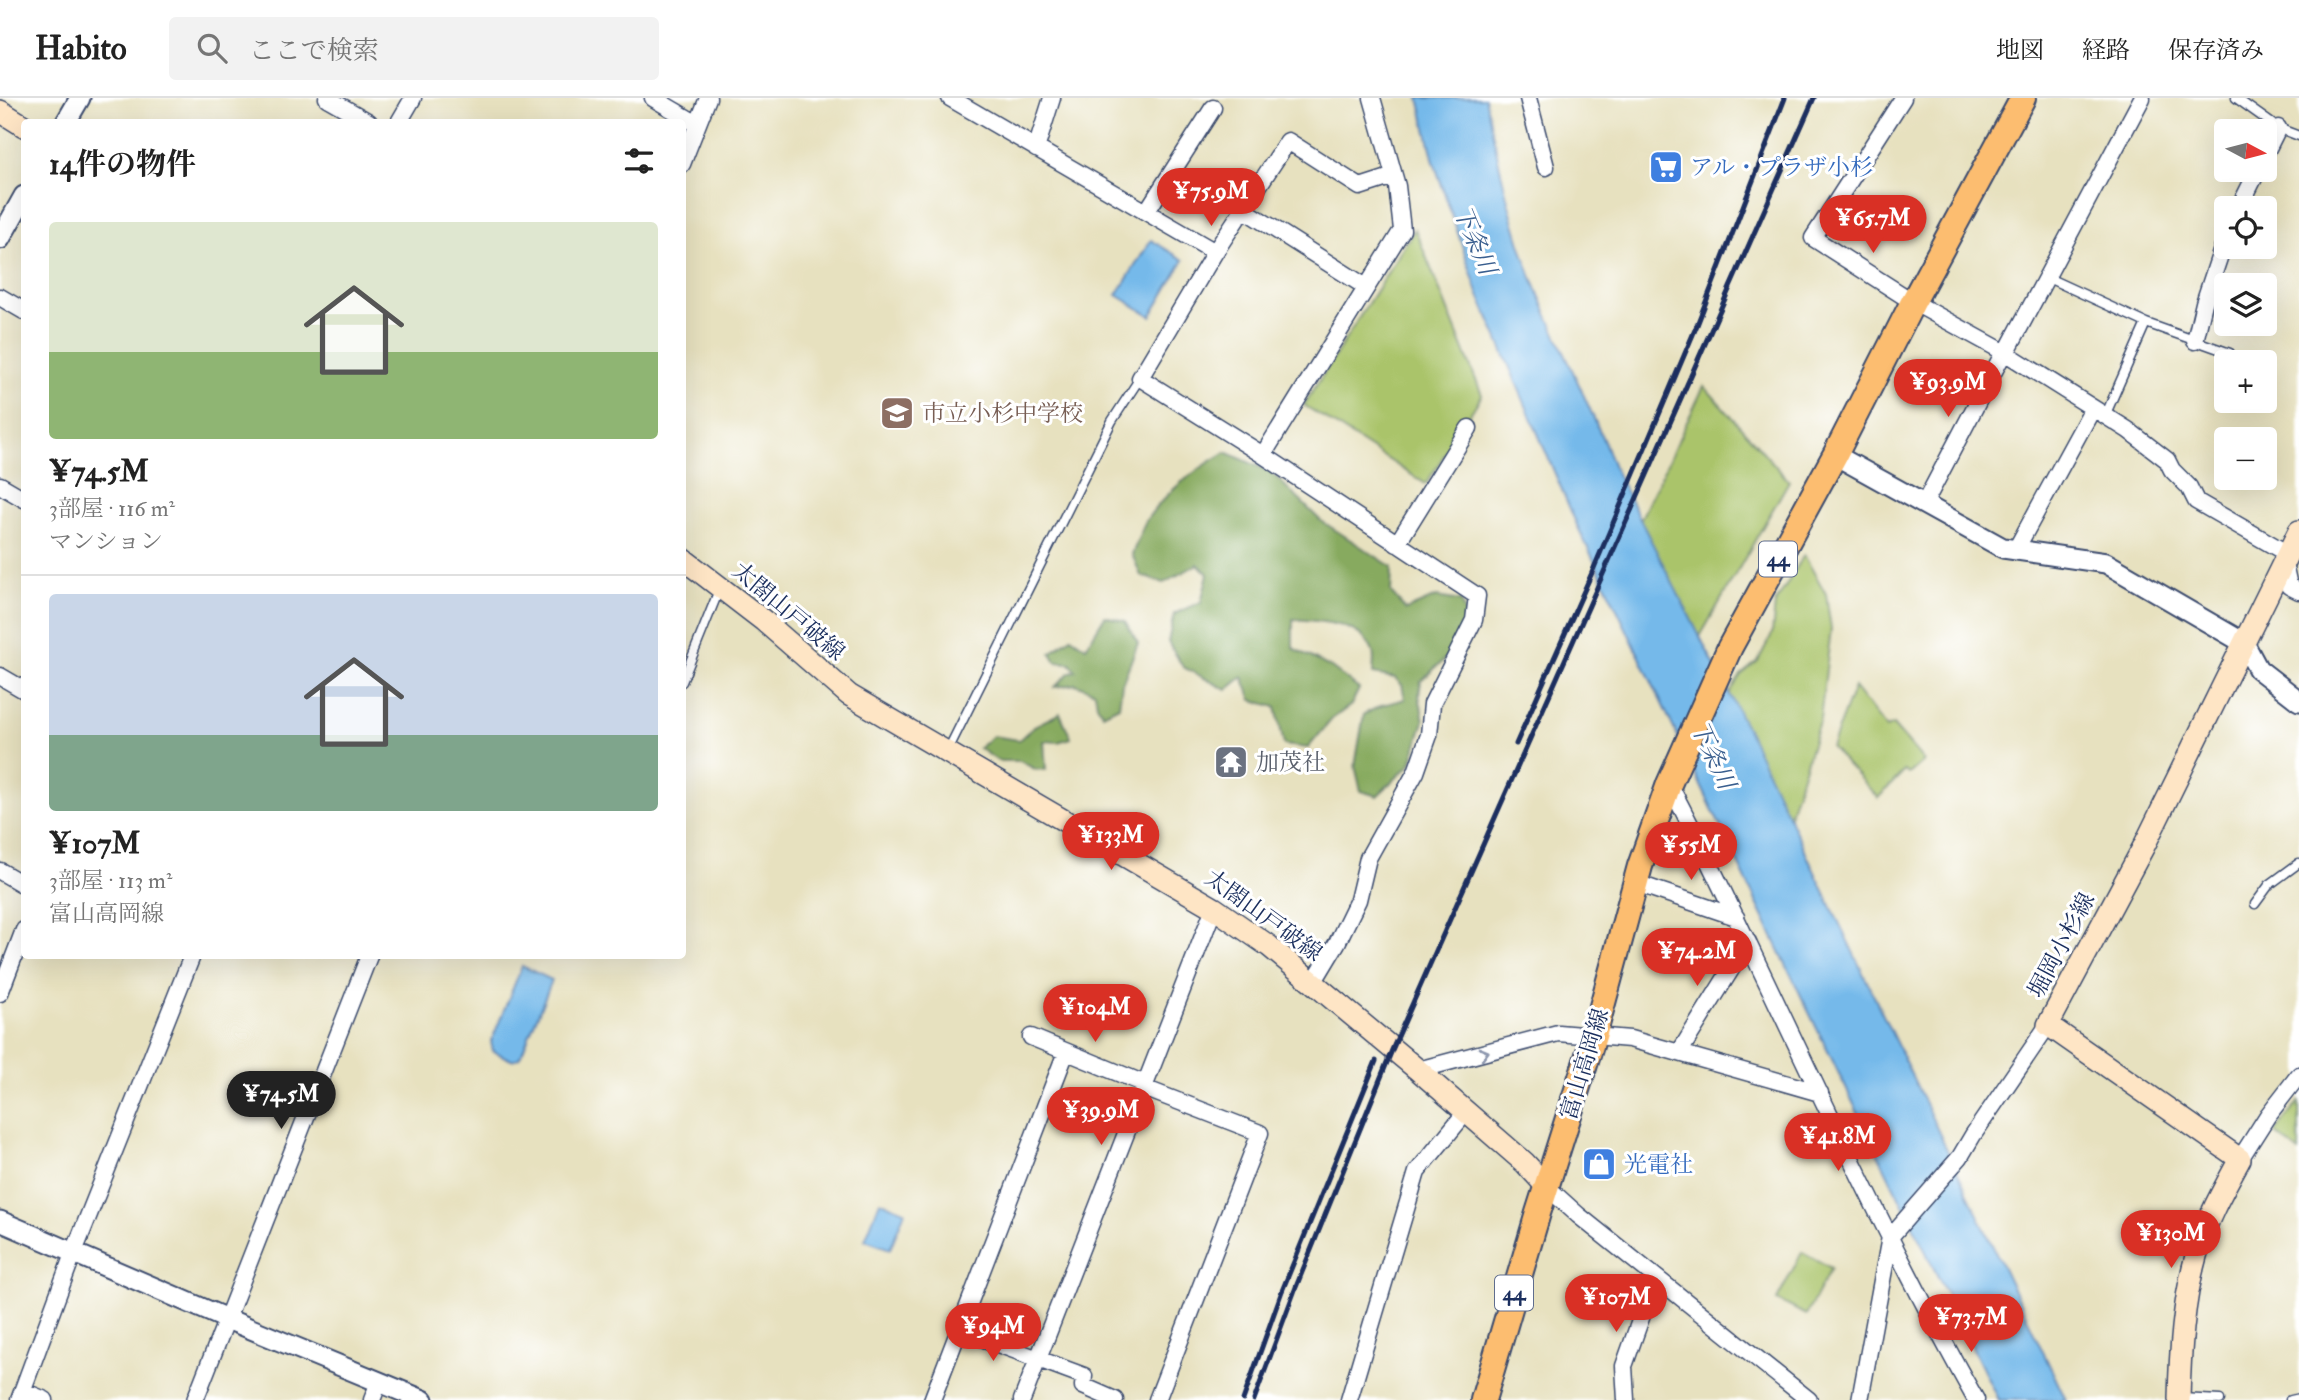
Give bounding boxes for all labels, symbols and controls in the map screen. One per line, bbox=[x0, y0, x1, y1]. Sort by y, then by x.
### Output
search box bbox=[169, 17, 659, 80]
text: Habito bbox=[35, 28, 127, 69]
icon: search bbox=[193, 29, 231, 67]
text: ここで検索 bbox=[249, 35, 379, 67]
text: 地図 bbox=[1996, 35, 2044, 66]
text: 経路 bbox=[2082, 35, 2130, 66]
text: 保存済み bbox=[2168, 35, 2264, 66]
north arrow bbox=[2214, 119, 2277, 182]
map controls bbox=[2214, 119, 2277, 490]
icon: filters bbox=[620, 142, 658, 180]
text: 14件の物件 bbox=[49, 146, 196, 183]
supermarket icon: アル・プラザ小杉 bbox=[1647, 148, 1685, 186]
place label: アル・プラザ小杉 bbox=[1690, 153, 1873, 182]
pin: ¥75.9M bbox=[1154, 169, 1268, 228]
text: ¥75.9M bbox=[1173, 176, 1249, 205]
pin: ¥65.7M bbox=[1816, 195, 1930, 255]
button: locate bbox=[2214, 196, 2277, 259]
water label: 下条川 bbox=[1446, 201, 1504, 282]
text: ¥65.7M bbox=[1836, 203, 1910, 232]
icon: home bbox=[291, 267, 417, 393]
button: layers bbox=[2214, 273, 2277, 336]
button: + bbox=[2214, 350, 2277, 413]
pin: ¥93.9M bbox=[1891, 360, 2005, 419]
text: ¥93.9M bbox=[1910, 367, 1986, 396]
school or university icon: 市立小杉中学校 bbox=[878, 394, 916, 432]
place label: 市立小杉中学校 bbox=[922, 399, 1083, 428]
button: − bbox=[2214, 427, 2277, 490]
text: ¥74.5M bbox=[49, 453, 149, 490]
text: 3部屋 · 116 m² bbox=[49, 494, 175, 523]
text: マンション bbox=[49, 527, 163, 556]
road number: 44 bbox=[1759, 542, 1797, 576]
street label: 太閤山戸破線 bbox=[727, 556, 851, 667]
icon: home bbox=[291, 639, 417, 765]
water label: 下条川 bbox=[1683, 716, 1743, 797]
temple icon: 加茂社 bbox=[1212, 743, 1250, 781]
place label: 加茂社 bbox=[1256, 748, 1325, 777]
pin: ¥133M bbox=[1062, 812, 1160, 872]
text: ¥133M bbox=[1078, 820, 1144, 849]
pin: ¥55M bbox=[1650, 822, 1732, 882]
text: ¥107M bbox=[49, 825, 140, 862]
text: ¥55M bbox=[1661, 830, 1721, 859]
street label: 太閤山戸破線 bbox=[1199, 863, 1328, 968]
text: 3部屋 · 113 m² bbox=[49, 866, 172, 895]
street label: 堀岡小杉線 bbox=[2022, 888, 2101, 1003]
text: 富山高岡線 bbox=[49, 899, 164, 928]
pin: ¥74.2M bbox=[1640, 928, 1754, 988]
text: ¥74.2M bbox=[1658, 936, 1736, 965]
pin: ¥104M bbox=[1046, 984, 1144, 1044]
text: ¥104M bbox=[1059, 992, 1131, 1021]
street label: 富山高岡線 bbox=[1554, 1005, 1615, 1123]
one-way arrow bbox=[1478, 1047, 1490, 1061]
pin: ¥74.5M bbox=[224, 1072, 338, 1131]
text: ¥74.5M bbox=[243, 1079, 319, 1108]
pin: ¥39.9M bbox=[1044, 1088, 1158, 1147]
text: ¥39.9M bbox=[1063, 1095, 1139, 1124]
pin: ¥41.8M bbox=[1781, 1114, 1895, 1173]
text: ¥41.8M bbox=[1800, 1121, 1876, 1150]
shop icon: 光電社 bbox=[1580, 1145, 1618, 1183]
place label: 光電社 bbox=[1624, 1150, 1693, 1179]
pin: ¥130M bbox=[2122, 1210, 2220, 1270]
text: ¥130M bbox=[2137, 1218, 2205, 1247]
pin: ¥107M bbox=[1567, 1274, 1665, 1334]
road number: 44 bbox=[1495, 1276, 1533, 1310]
text: ¥107M bbox=[1581, 1282, 1651, 1311]
pin: ¥73.7M bbox=[1914, 1294, 2028, 1354]
text: ¥73.7M bbox=[1934, 1302, 2008, 1331]
pin: ¥94M bbox=[952, 1304, 1034, 1363]
text: ¥94M bbox=[961, 1311, 1025, 1340]

